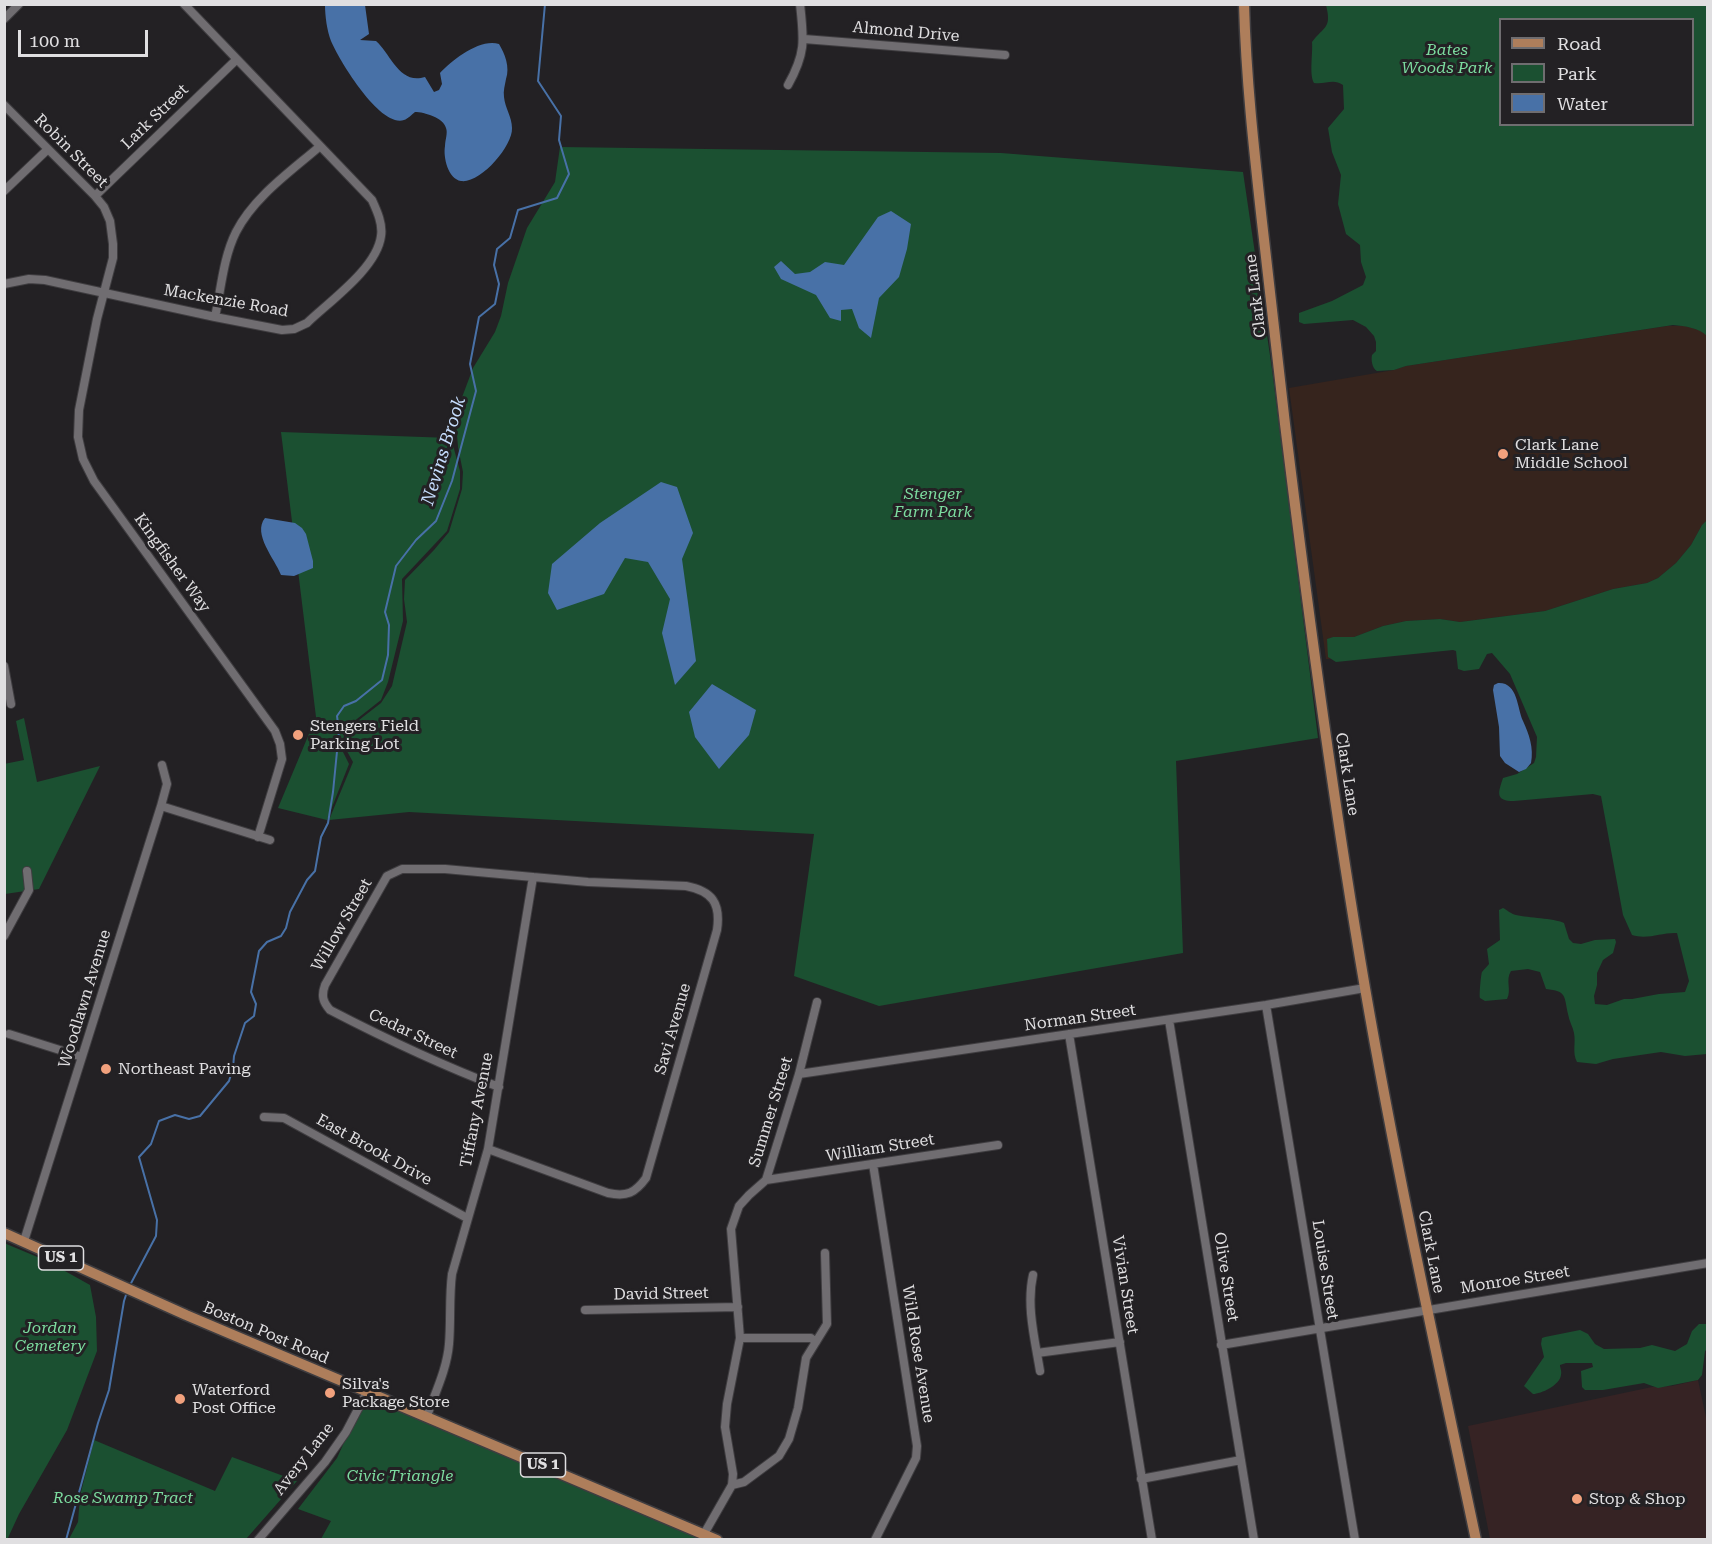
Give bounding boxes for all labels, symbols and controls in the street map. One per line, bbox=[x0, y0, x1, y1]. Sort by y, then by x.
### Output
scale bar bbox=[21, 18, 152, 56]
street label: Almond Drive bbox=[852, 18, 960, 46]
legend bbox=[1499, 18, 1694, 126]
text: 100 m bbox=[29, 30, 80, 51]
text: Road bbox=[1557, 33, 1601, 54]
park label: Bates Woods Park bbox=[1401, 40, 1493, 78]
text: Park bbox=[1557, 63, 1597, 84]
street label: Lark Street bbox=[118, 80, 192, 154]
text: Water bbox=[1557, 93, 1608, 114]
street label: Robin Street bbox=[30, 110, 112, 192]
street label: Clark Lane bbox=[1241, 253, 1271, 339]
street label: Mackenzie Road bbox=[162, 281, 290, 321]
water label: Nevins Brook bbox=[417, 394, 471, 508]
place label: Clark Lane Middle School bbox=[1515, 435, 1628, 473]
marker: Clark Lane Middle School bbox=[1496, 447, 1510, 461]
park label: Stenger Farm Park bbox=[894, 484, 972, 522]
street label: Kingfisher Way bbox=[130, 510, 214, 616]
place label: Stengers Field Parking Lot bbox=[310, 716, 419, 754]
marker: Stengers Field Parking Lot bbox=[291, 728, 305, 742]
street label: Clark Lane bbox=[1331, 731, 1363, 817]
street label: Willow Street bbox=[308, 875, 376, 975]
street label: Woodlawn Avenue bbox=[55, 927, 115, 1071]
street label: Savi Avenue bbox=[651, 981, 695, 1077]
street label: Norman Street bbox=[1023, 1001, 1137, 1035]
street label: Cedar Street bbox=[366, 1005, 460, 1063]
street label: Tiffany Avenue bbox=[456, 1051, 498, 1169]
street label: Summer Street bbox=[745, 1054, 797, 1170]
place label: Northeast Paving bbox=[118, 1059, 250, 1079]
marker: Northeast Paving bbox=[99, 1062, 113, 1076]
street label: East Brook Drive bbox=[313, 1110, 435, 1190]
street label: William Street bbox=[824, 1130, 936, 1166]
street label: Clark Lane bbox=[1414, 1209, 1448, 1295]
street label: Louise Street bbox=[1308, 1219, 1342, 1321]
street label: Olive Street bbox=[1209, 1231, 1243, 1323]
street label: Vivian Street bbox=[1108, 1234, 1142, 1336]
road number: US 1 bbox=[38, 1246, 84, 1270]
street label: Monroe Street bbox=[1459, 1262, 1571, 1298]
street label: David Street bbox=[613, 1284, 709, 1304]
street label: Wild Rose Avenue bbox=[898, 1284, 938, 1424]
street label: Boston Post Road bbox=[200, 1298, 332, 1368]
park label: Jordan Cemetery bbox=[15, 1318, 85, 1356]
place label: Silva's Package Store bbox=[342, 1374, 450, 1412]
place label: Waterford Post Office bbox=[192, 1380, 276, 1418]
marker: Silva's Package Store bbox=[323, 1386, 337, 1400]
marker: Waterford Post Office bbox=[173, 1392, 187, 1406]
street label: Avery Lane bbox=[270, 1419, 338, 1499]
road number: US 1 bbox=[520, 1453, 566, 1477]
park label: Civic Triangle bbox=[347, 1466, 453, 1486]
park label: Rose Swamp Tract bbox=[53, 1488, 193, 1508]
place label: Stop & Shop bbox=[1589, 1489, 1686, 1509]
marker: Stop & Shop bbox=[1570, 1492, 1584, 1506]

